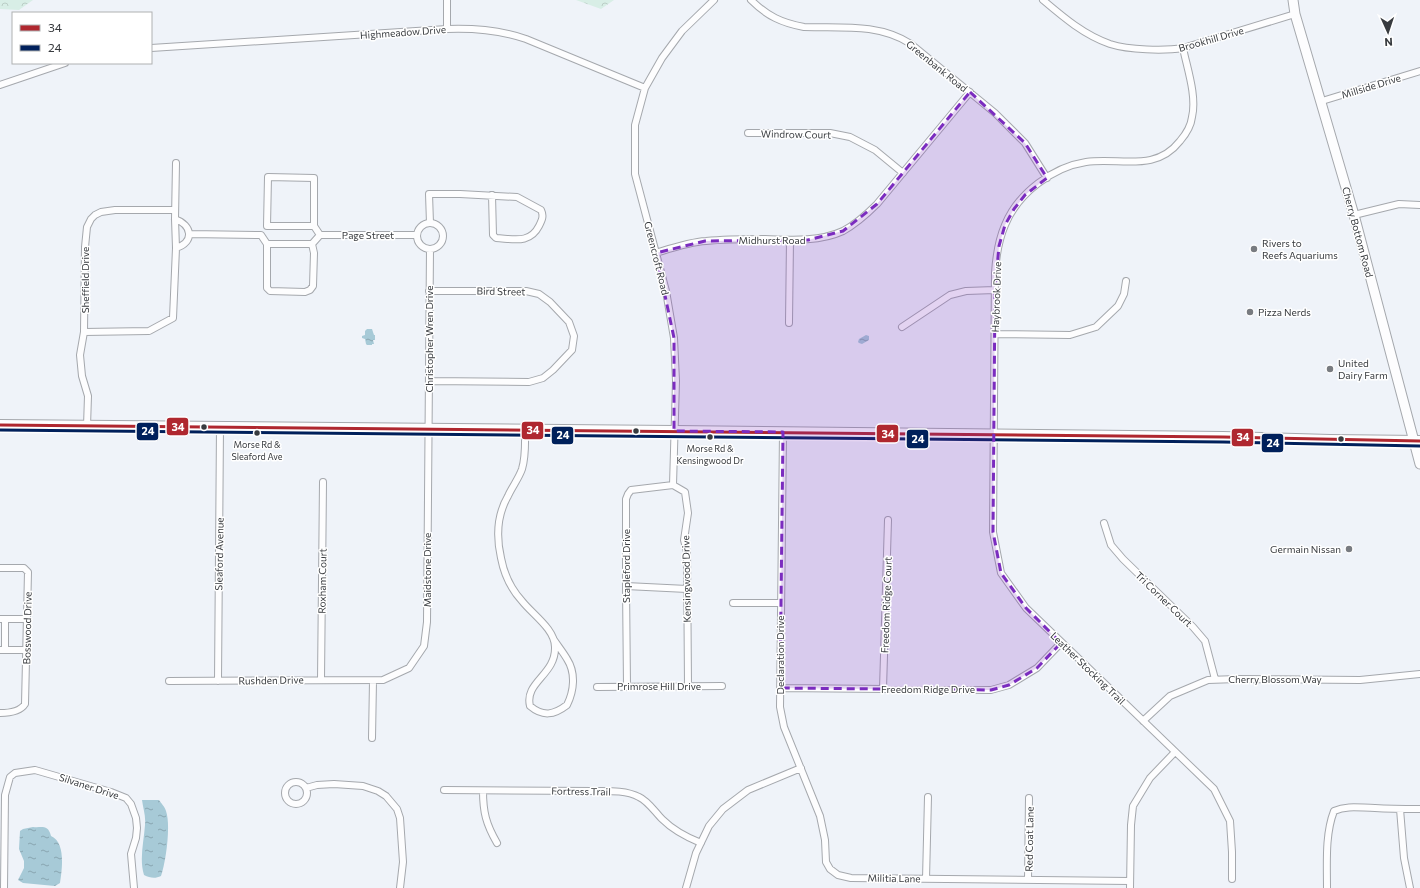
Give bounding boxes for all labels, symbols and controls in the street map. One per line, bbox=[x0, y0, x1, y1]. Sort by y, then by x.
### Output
legend bbox=[12, 12, 152, 64]
north arrow bbox=[1368, 12, 1408, 52]
text: 34 bbox=[48, 20, 62, 34]
street label: Highmeadow Drive bbox=[360, 23, 446, 41]
street label: Brookhill Drive bbox=[1177, 24, 1245, 54]
text: N bbox=[1384, 36, 1393, 49]
street label: Greenbank Road bbox=[904, 38, 970, 94]
text: 24 bbox=[48, 40, 62, 54]
street label: Millside Drive bbox=[1340, 71, 1402, 101]
street label: Windrow Court bbox=[761, 127, 831, 141]
street label: Cherry Bottom Road bbox=[1340, 185, 1376, 279]
street label: Greencroft Road bbox=[642, 220, 672, 296]
street label: Page Street bbox=[342, 229, 394, 241]
street label: Midhurst Road bbox=[739, 234, 806, 246]
place label: Rivers to Reefs Aquariums bbox=[1262, 237, 1338, 261]
marker: Rivers to Reefs Aquariums bbox=[1249, 244, 1259, 254]
street label: Sheffield Drive bbox=[79, 247, 91, 313]
street label: Haybrook Drive bbox=[989, 261, 1003, 333]
street label: Christopher Wren Drive bbox=[423, 285, 435, 393]
street label: Bird Street bbox=[476, 285, 526, 297]
place label: Pizza Nerds bbox=[1258, 306, 1311, 318]
marker: Pizza Nerds bbox=[1245, 307, 1255, 317]
place label: United Dairy Farm bbox=[1338, 357, 1388, 381]
marker: United Dairy Farm bbox=[1325, 364, 1335, 374]
line badge: 34 bbox=[166, 417, 189, 436]
text: 34 bbox=[171, 420, 185, 433]
line badge: 34 bbox=[521, 421, 544, 440]
line badge: 24 bbox=[136, 422, 159, 441]
unlabelled marker bbox=[199, 422, 209, 432]
text: 34 bbox=[526, 423, 540, 436]
text: 24 bbox=[142, 424, 155, 437]
line badge: 34 bbox=[876, 424, 899, 443]
line badge: 24 bbox=[551, 426, 574, 445]
unlabelled marker bbox=[631, 426, 641, 436]
text: 34 bbox=[881, 427, 895, 440]
marker: Morse Rd & Sleaford Ave bbox=[252, 428, 262, 438]
text: 24 bbox=[557, 428, 570, 441]
line badge: 34 bbox=[1231, 428, 1254, 447]
line badge: 24 bbox=[906, 429, 929, 449]
text: 34 bbox=[1236, 430, 1250, 443]
marker: Morse Rd & Kensingwood Dr bbox=[705, 432, 715, 442]
text: 24 bbox=[912, 432, 925, 445]
line badge: 24 bbox=[1261, 433, 1284, 453]
unlabelled marker bbox=[1336, 434, 1346, 444]
text: 24 bbox=[1267, 436, 1280, 449]
place label: Morse Rd & Sleaford Ave bbox=[231, 439, 283, 462]
place label: Morse Rd & Kensingwood Dr bbox=[676, 443, 744, 466]
street label: Sleaford Avenue bbox=[212, 517, 226, 591]
street label: Stapleford Drive bbox=[620, 529, 632, 603]
street label: Maidstone Drive bbox=[421, 533, 433, 607]
street label: Kensingwood Drive bbox=[679, 535, 693, 623]
place label: Germain Nissan bbox=[1270, 543, 1341, 555]
marker: Germain Nissan bbox=[1344, 544, 1354, 554]
street label: Roxham Court bbox=[315, 548, 329, 614]
street label: Freedom Ridge Court bbox=[878, 557, 894, 653]
street label: Tri Corner Court bbox=[1133, 569, 1195, 629]
street label: Bosswood Drive bbox=[20, 591, 34, 665]
street label: Declaration Drive bbox=[774, 616, 786, 694]
street label: Leather Stocking Trail bbox=[1048, 629, 1128, 707]
street label: Rushden Drive bbox=[238, 673, 304, 687]
street label: Cherry Blossom Way bbox=[1228, 673, 1322, 685]
street label: Primrose Hill Drive bbox=[617, 680, 701, 692]
street label: Freedom Ridge Drive bbox=[881, 683, 975, 695]
street label: Silvaner Drive bbox=[58, 771, 120, 801]
street label: Fortress Trail bbox=[551, 784, 611, 798]
street label: Red Coat Lane bbox=[1022, 806, 1036, 872]
street label: Militia Lane bbox=[867, 872, 921, 884]

